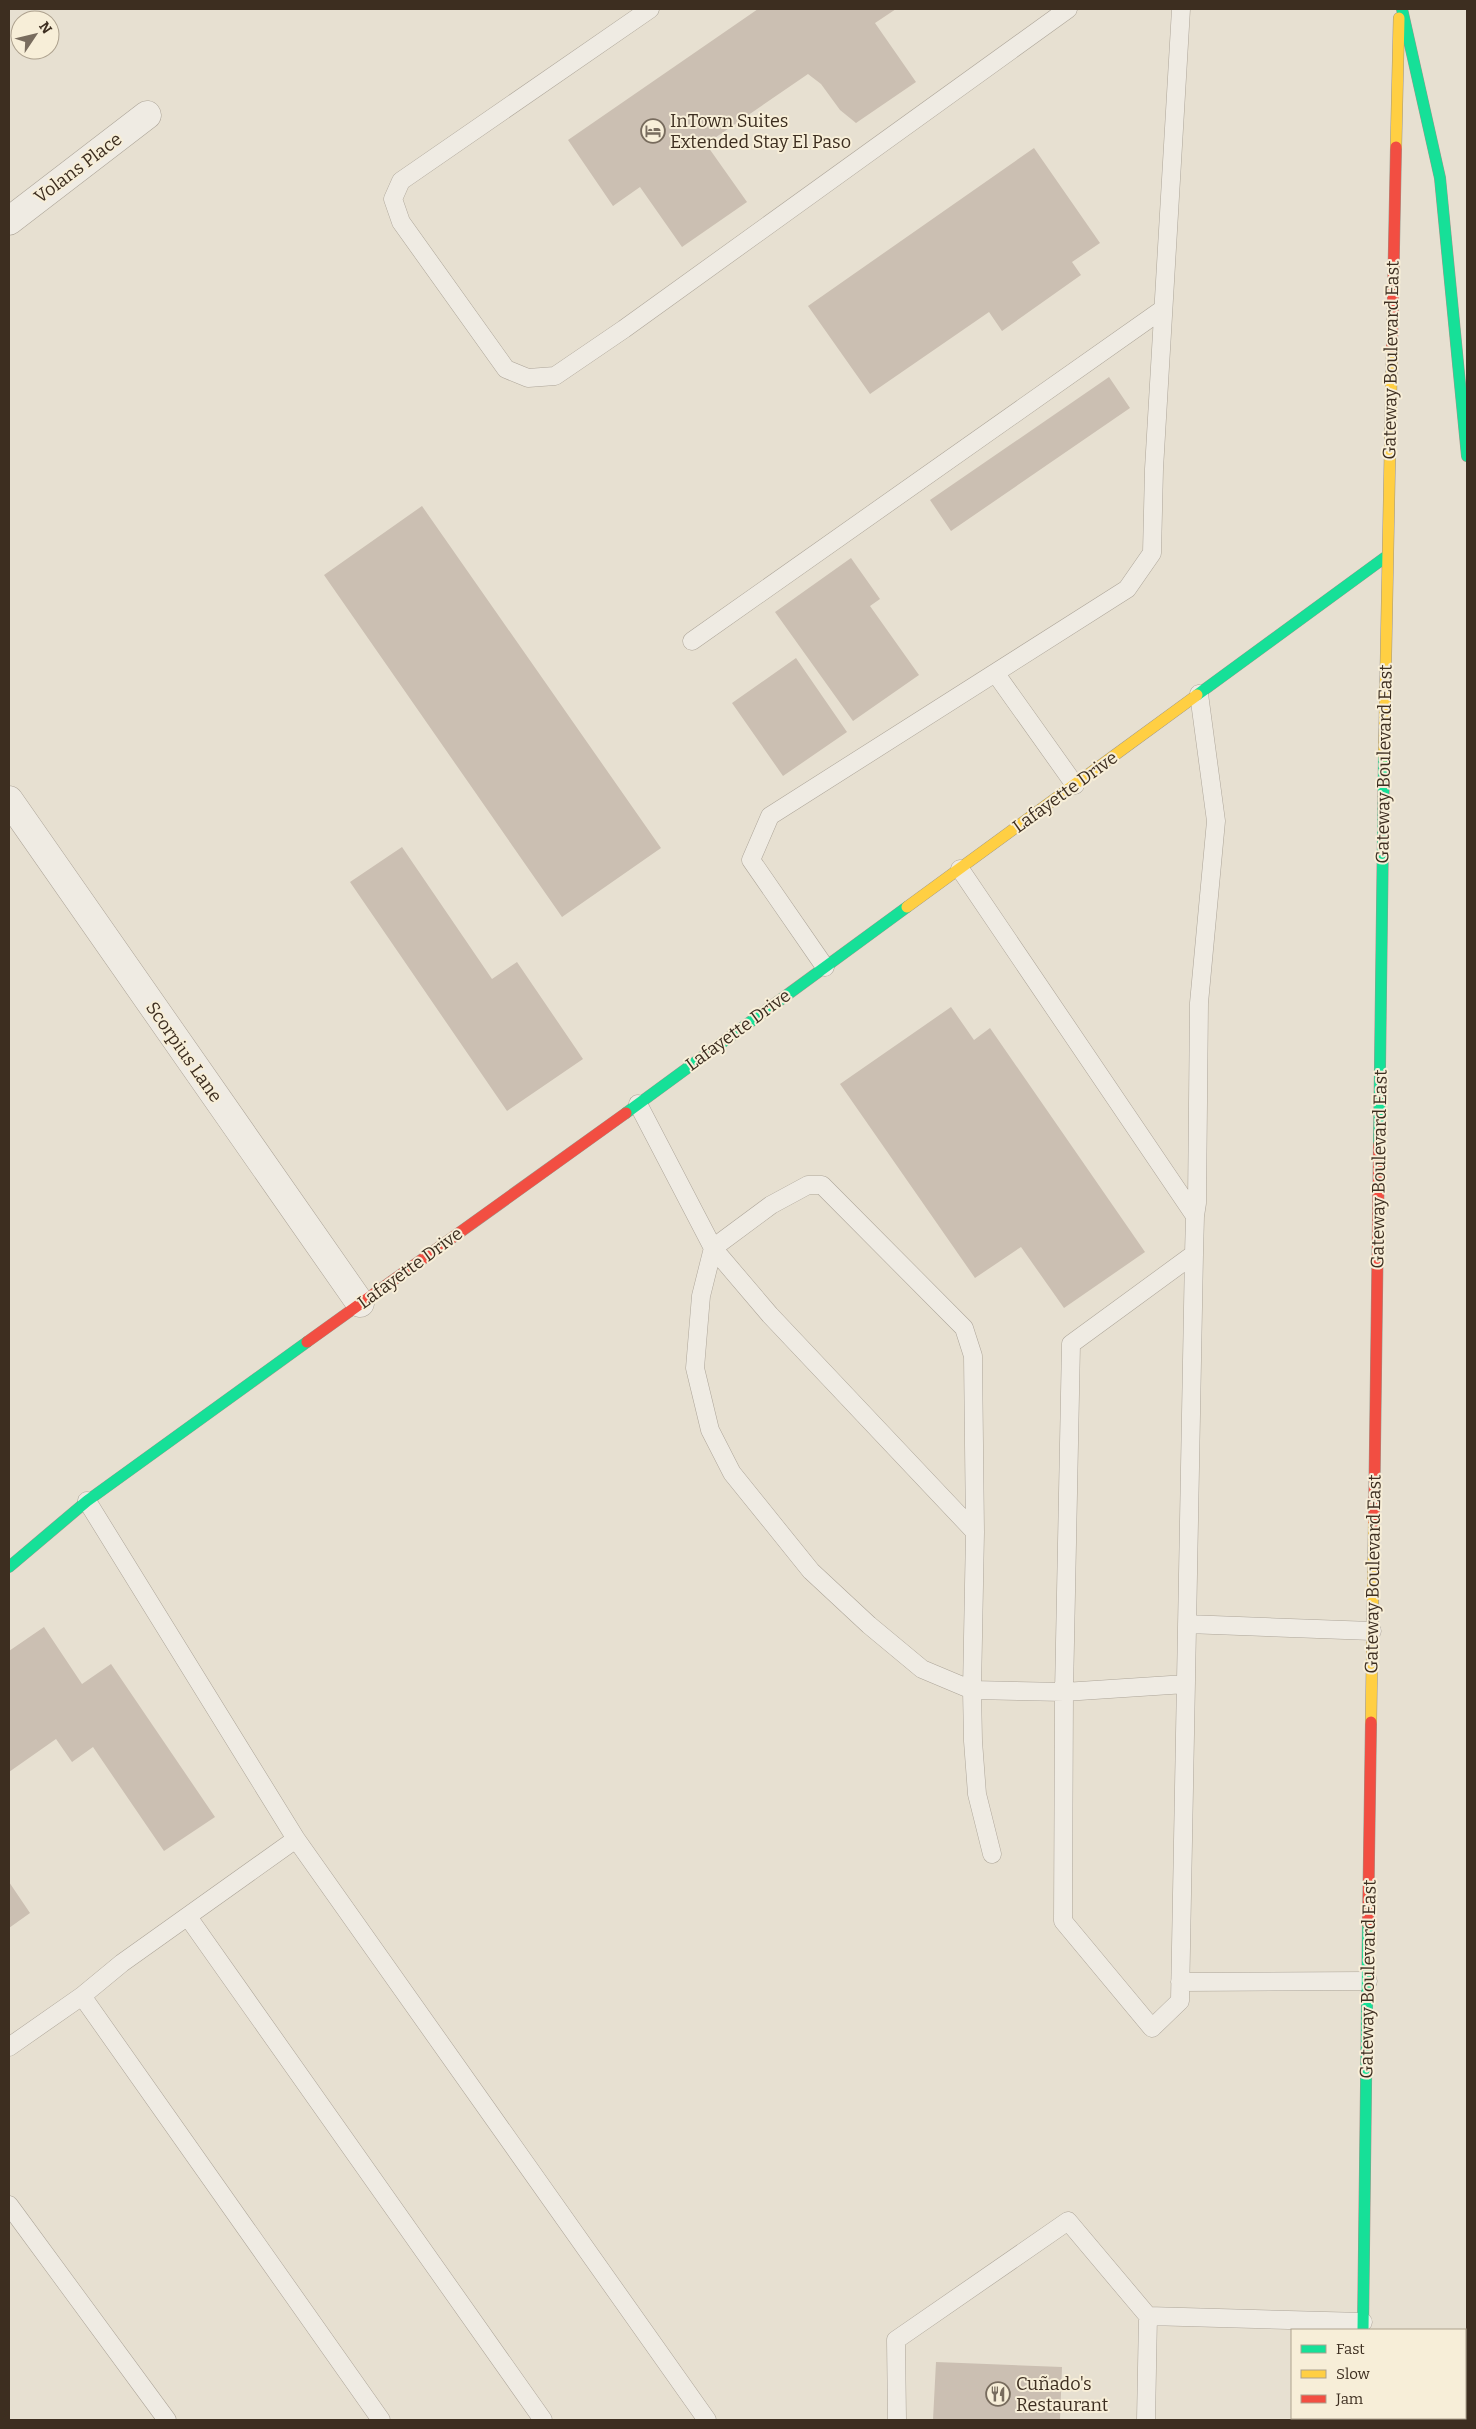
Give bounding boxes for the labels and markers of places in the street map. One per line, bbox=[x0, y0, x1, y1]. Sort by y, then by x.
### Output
place label: InTown Suites Extended Stay El Paso bbox=[670, 110, 851, 153]
hotel icon: InTown Suites Extended Stay El Paso bbox=[640, 118, 666, 144]
place label: Cuñado's Restaurant bbox=[1016, 2373, 1109, 2416]
restaurant icon: Cuñado's Restaurant bbox=[985, 2381, 1011, 2407]

